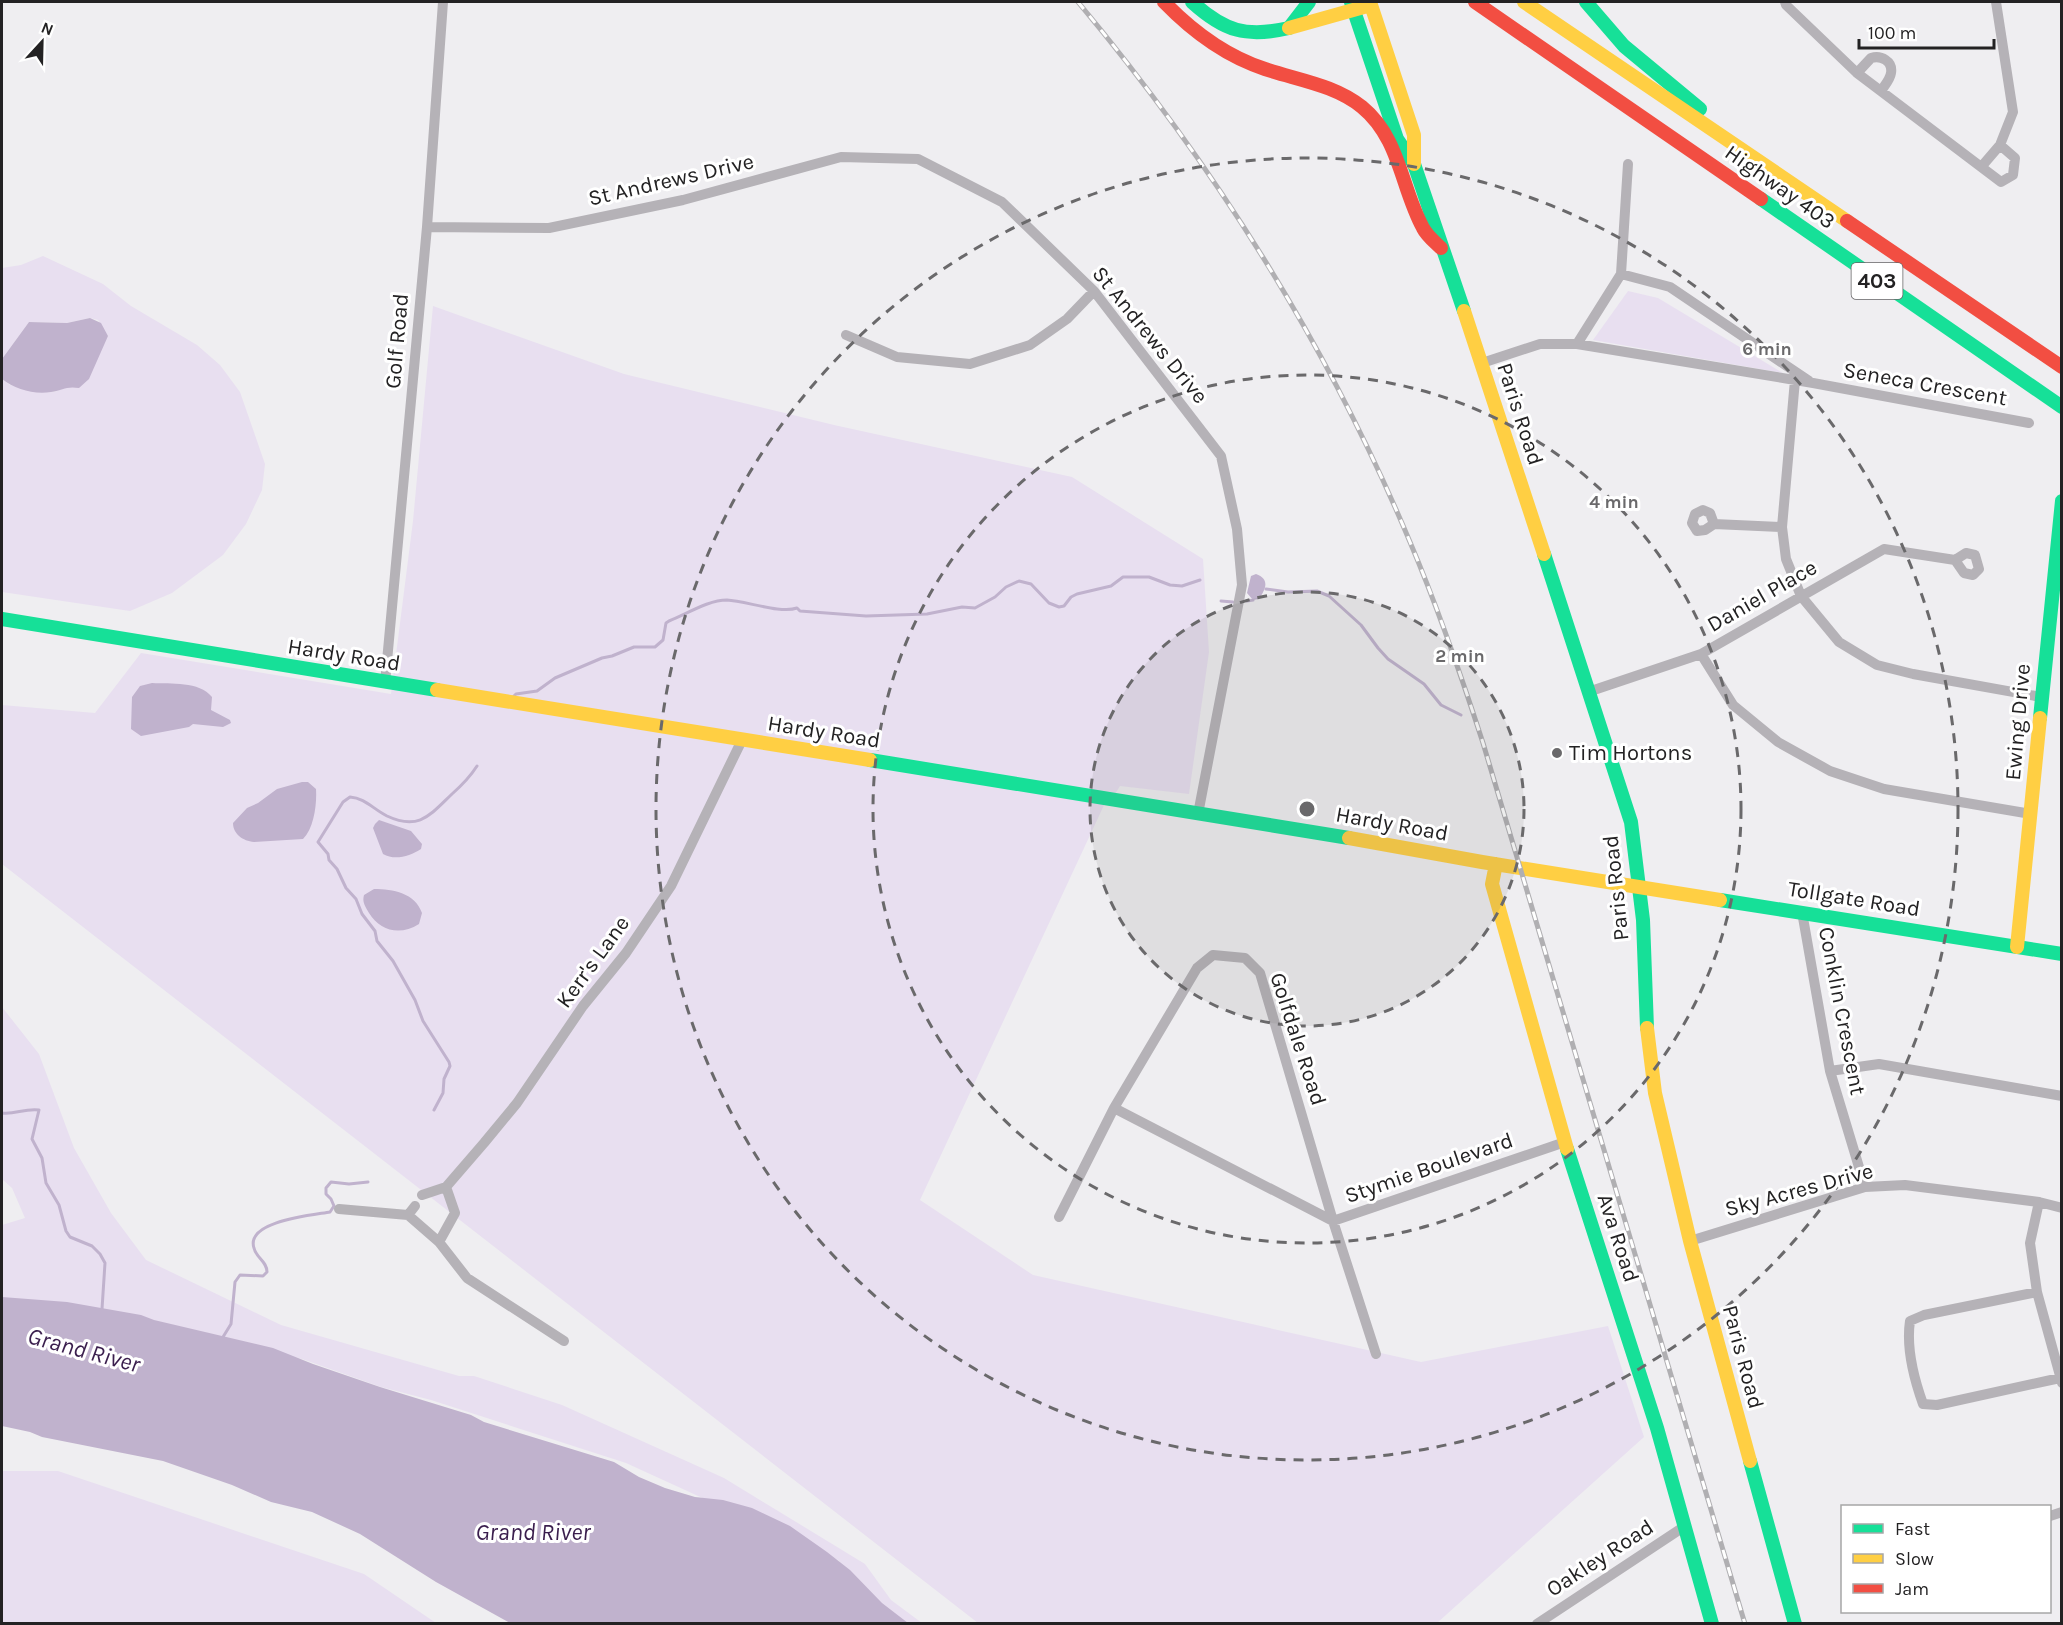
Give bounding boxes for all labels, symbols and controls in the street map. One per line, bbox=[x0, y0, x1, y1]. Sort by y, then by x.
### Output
north arrow bbox=[12, 12, 72, 72]
scale bar bbox=[1859, 12, 1994, 50]
text: N bbox=[39, 18, 56, 40]
text: 100 m bbox=[1868, 22, 1916, 44]
street label: Highway 403 bbox=[1720, 139, 1840, 235]
street label: St Andrews Drive bbox=[586, 148, 756, 212]
street label: St Andrews Drive bbox=[1087, 261, 1213, 409]
road number: 403 bbox=[1852, 263, 1902, 299]
street label: Golf Road bbox=[380, 292, 414, 390]
text: 6 min bbox=[1742, 338, 1792, 360]
street label: Seneca Crescent bbox=[1841, 357, 2009, 411]
street label: Paris Road bbox=[1491, 359, 1549, 469]
text: 4 min bbox=[1589, 491, 1639, 513]
street label: Daniel Place bbox=[1703, 554, 1821, 638]
street label: Hardy Road bbox=[286, 633, 402, 677]
text: 2 min bbox=[1435, 645, 1485, 667]
street label: Ewing Drive bbox=[2000, 663, 2036, 781]
street label: Hardy Road bbox=[766, 710, 882, 754]
place label: Tim Hortons bbox=[1569, 740, 1692, 766]
marker: Tim Hortons bbox=[1550, 746, 1564, 760]
centre of rings bbox=[1297, 799, 1317, 819]
street label: Hardy Road bbox=[1334, 801, 1450, 847]
street label: Paris Road bbox=[1598, 834, 1634, 942]
street label: Tollgate Road bbox=[1786, 876, 1922, 922]
street label: Kerr's Lane bbox=[551, 911, 635, 1013]
street label: Conklin Crescent bbox=[1813, 925, 1871, 1097]
street label: Golfdale Road bbox=[1264, 969, 1332, 1109]
street label: Stymie Boulevard bbox=[1342, 1127, 1516, 1209]
street label: Sky Acres Drive bbox=[1722, 1158, 1876, 1222]
street label: Ava Road bbox=[1592, 1191, 1644, 1285]
street label: Paris Road bbox=[1717, 1302, 1769, 1412]
water label: Grand River bbox=[25, 1322, 144, 1379]
legend bbox=[1841, 1505, 2051, 1613]
street label: Oakley Road bbox=[1542, 1514, 1658, 1602]
water label: Grand River bbox=[475, 1518, 591, 1546]
text: Fast bbox=[1895, 1518, 1930, 1540]
text: Slow bbox=[1895, 1548, 1934, 1570]
text: Jam bbox=[1895, 1578, 1929, 1600]

